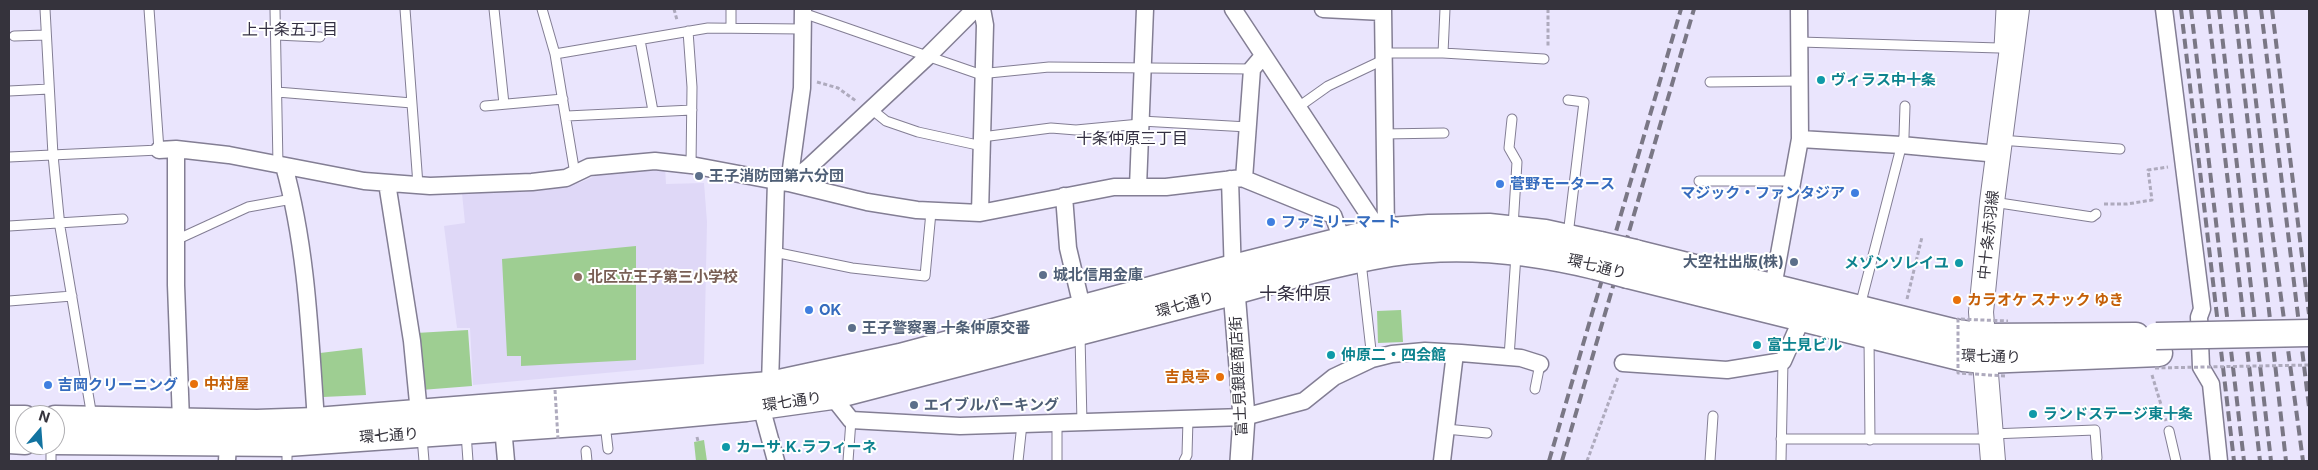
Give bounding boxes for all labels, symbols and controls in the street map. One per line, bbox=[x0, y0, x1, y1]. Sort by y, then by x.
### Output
district label: 上十条五丁目 bbox=[242, 20, 338, 40]
place label: ヴィラス中十条 bbox=[1831, 71, 1936, 89]
marker: ヴィラス中十条 bbox=[1815, 74, 1827, 86]
district label: 十条仲原三丁目 bbox=[1076, 129, 1188, 149]
place label: 王子消防団第六分団 bbox=[709, 167, 844, 185]
marker: 王子消防団第六分団 bbox=[693, 170, 705, 182]
place label: 菅野モータース bbox=[1510, 175, 1615, 193]
marker: 菅野モータース bbox=[1494, 178, 1506, 190]
place label: マジック・ファンタジア bbox=[1680, 184, 1845, 202]
marker: マジック・ファンタジア bbox=[1849, 187, 1861, 199]
street label: 中十条赤羽線 bbox=[1975, 189, 2003, 281]
place label: ファミリーマート bbox=[1281, 213, 1401, 231]
marker: ファミリーマート bbox=[1265, 216, 1277, 228]
street label: 環七通り bbox=[1566, 251, 1628, 283]
place label: 大空社出版(株) bbox=[1683, 253, 1784, 271]
place label: メゾンソレイユ bbox=[1844, 254, 1949, 272]
marker: 大空社出版(株) bbox=[1788, 256, 1800, 268]
marker: メゾンソレイユ bbox=[1953, 257, 1965, 269]
place label: 城北信用金庫 bbox=[1053, 266, 1143, 284]
place label: 北区立王子第三小学校 bbox=[588, 268, 738, 286]
marker: 城北信用金庫 bbox=[1037, 269, 1049, 281]
marker: 北区立王子第三小学校 bbox=[572, 271, 584, 283]
district label: 十条仲原 bbox=[1259, 284, 1331, 306]
street label: 環七通り bbox=[1154, 289, 1216, 321]
place label: カラオケ スナック ゆき bbox=[1967, 291, 2124, 309]
marker: カラオケ スナック ゆき bbox=[1951, 294, 1963, 306]
place label: OK bbox=[819, 301, 841, 319]
marker: OK bbox=[803, 304, 815, 316]
street label: 富士見銀座商店街 bbox=[1227, 316, 1251, 436]
place label: 王子警察署 十条仲原交番 bbox=[862, 319, 1031, 337]
marker: 王子警察署 十条仲原交番 bbox=[846, 322, 858, 334]
place label: 富士見ビル bbox=[1767, 336, 1842, 354]
marker: 富士見ビル bbox=[1751, 339, 1763, 351]
place label: 仲原二・四会館 bbox=[1341, 346, 1446, 364]
street label: 環七通り bbox=[1961, 347, 2021, 367]
marker: 仲原二・四会館 bbox=[1325, 349, 1337, 361]
place label: 吉良亭 bbox=[1165, 368, 1210, 386]
marker: 吉良亭 bbox=[1214, 371, 1226, 383]
place label: 中村屋 bbox=[204, 375, 249, 393]
place label: 吉岡クリーニング bbox=[58, 376, 178, 394]
marker: 中村屋 bbox=[188, 378, 200, 390]
marker: 吉岡クリーニング bbox=[42, 379, 54, 391]
street label: 環七通り bbox=[761, 389, 823, 415]
place label: エイブルパーキング bbox=[924, 396, 1059, 414]
marker: エイブルパーキング bbox=[908, 399, 920, 411]
north arrow bbox=[15, 405, 65, 455]
place label: ランドステージ東十条 bbox=[2043, 405, 2193, 423]
text: N bbox=[37, 406, 52, 426]
marker: ランドステージ東十条 bbox=[2027, 408, 2039, 420]
street label: 環七通り bbox=[358, 425, 420, 447]
place label: カーサ.K.ラフィーネ bbox=[736, 438, 877, 456]
marker: カーサ.K.ラフィーネ bbox=[720, 441, 732, 453]

